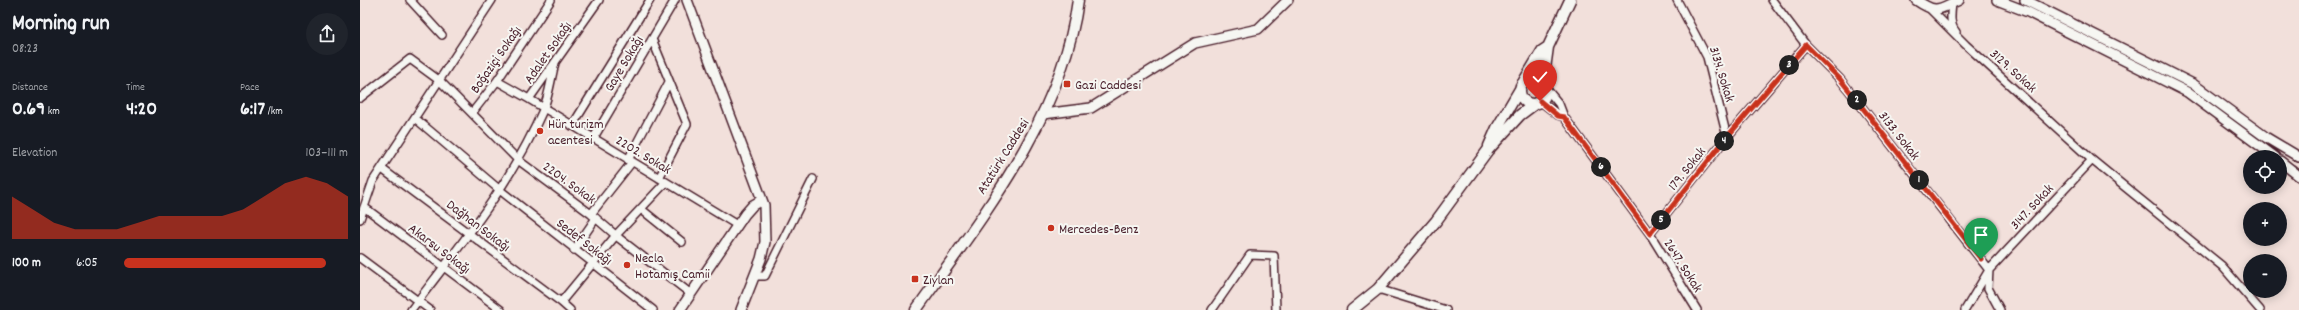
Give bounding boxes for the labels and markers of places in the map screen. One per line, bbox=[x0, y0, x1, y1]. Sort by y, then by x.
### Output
pin: 3 bbox=[1779, 55, 1799, 75]
pin bbox=[1523, 60, 1557, 101]
place label: Gazi Caddesi bbox=[1075, 76, 1141, 96]
marker: Gazi Caddesi bbox=[1062, 79, 1072, 89]
pin: 2 bbox=[1847, 90, 1867, 110]
place label: Hür turizm acentesi bbox=[548, 115, 604, 151]
marker: Hür turizm acentesi bbox=[535, 126, 545, 136]
pin: 4 bbox=[1714, 131, 1734, 151]
pin: 6 bbox=[1591, 157, 1611, 177]
pin: 1 bbox=[1909, 170, 1929, 190]
pin: 5 bbox=[1651, 210, 1671, 230]
pin bbox=[1964, 218, 1998, 259]
place label: Mercedes-Benz bbox=[1059, 220, 1139, 240]
marker: Mercedes-Benz bbox=[1046, 223, 1056, 233]
place label: Necla Hotamış Camii bbox=[635, 249, 710, 285]
marker: Necla Hotamış Camii bbox=[622, 260, 632, 270]
place label: Ziylan bbox=[923, 271, 954, 291]
marker: Ziylan bbox=[910, 274, 920, 284]

